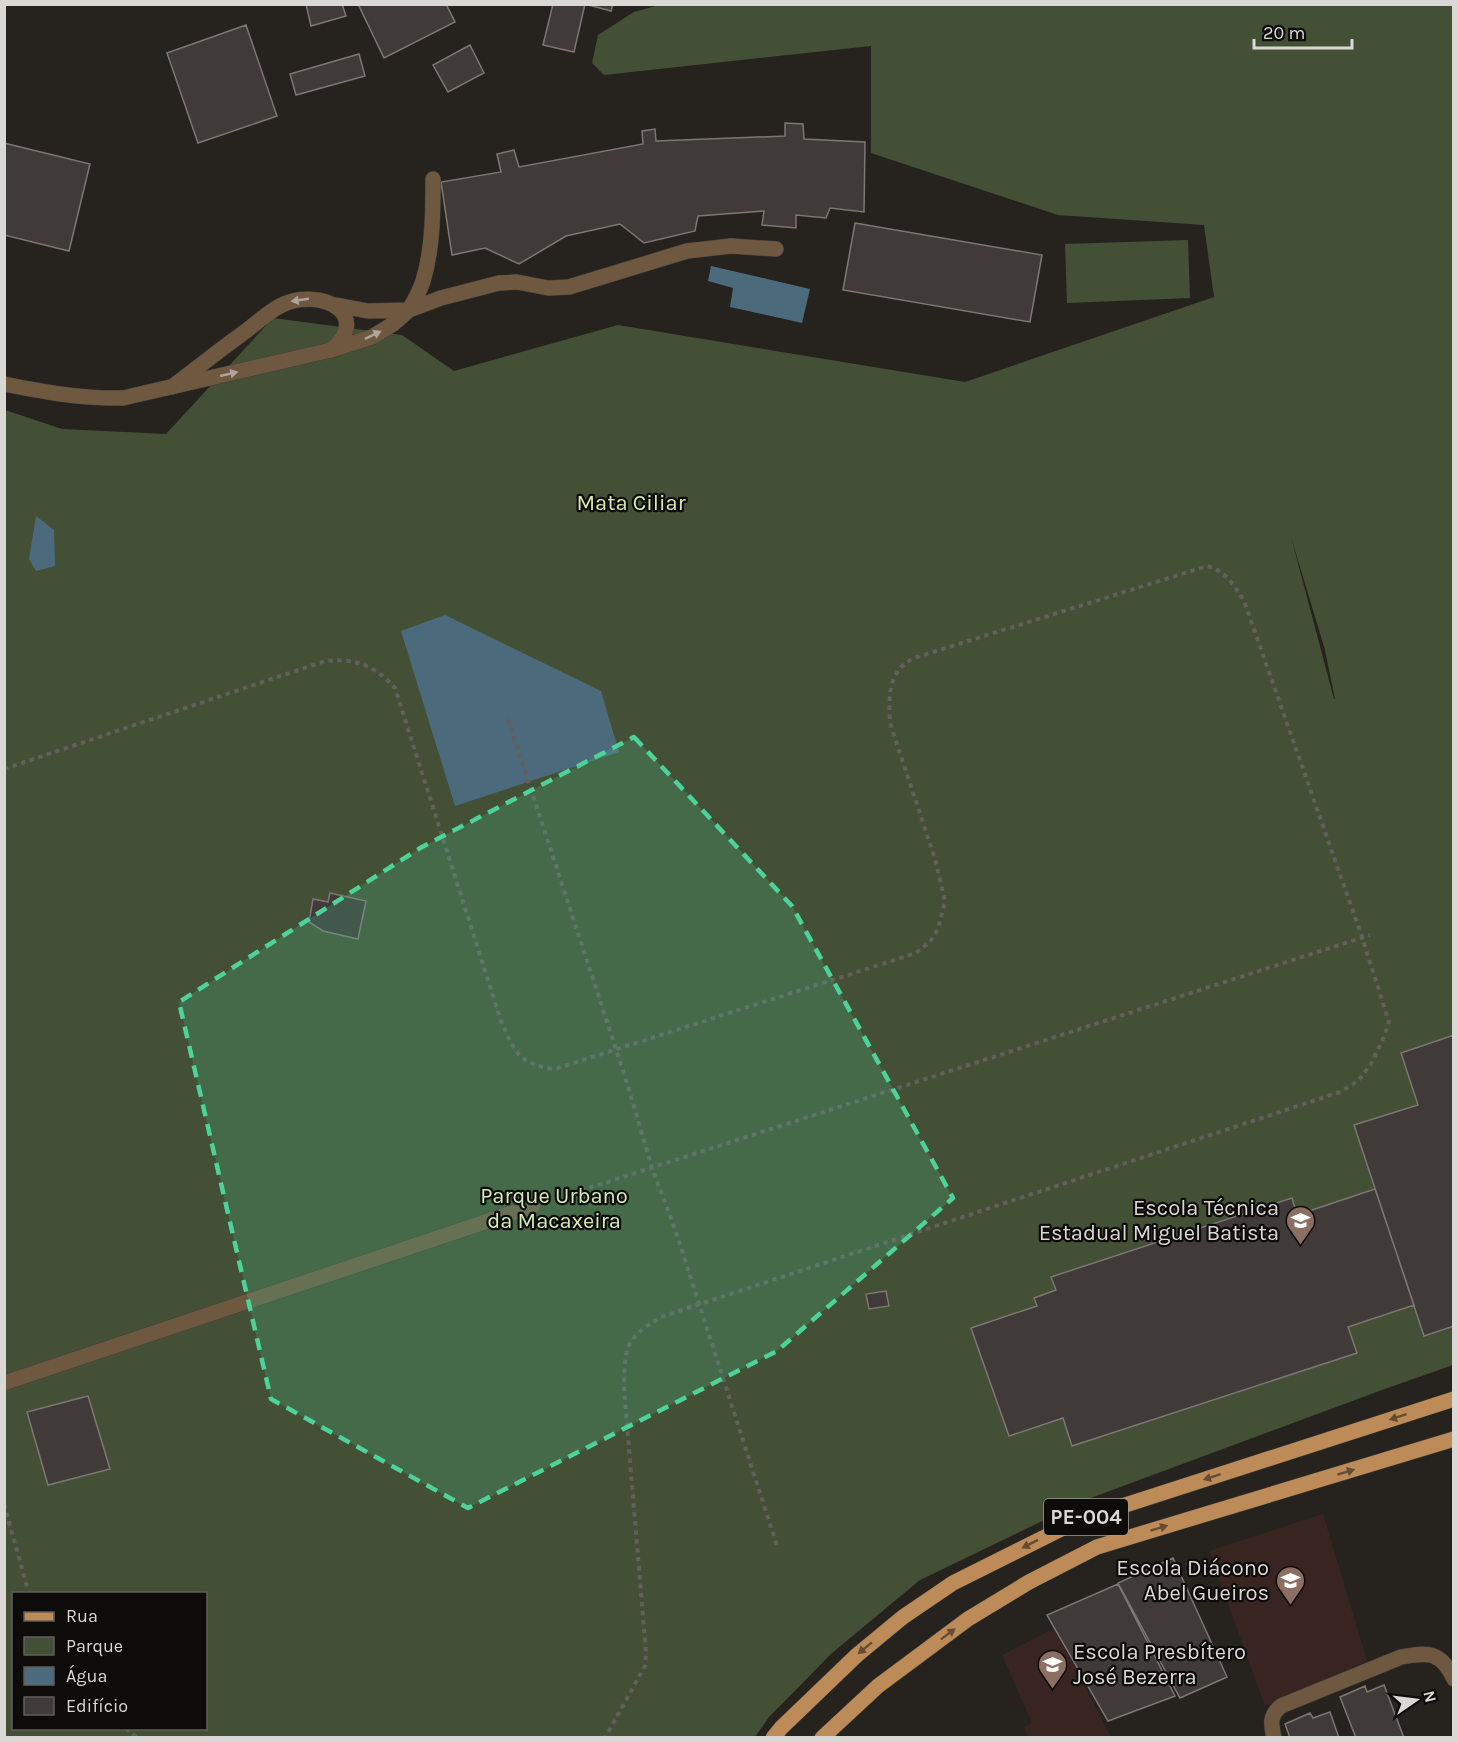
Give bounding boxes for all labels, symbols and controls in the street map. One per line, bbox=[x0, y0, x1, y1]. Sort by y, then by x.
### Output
scale bar bbox=[1254, 12, 1352, 50]
text: 20 m bbox=[1263, 22, 1305, 44]
one-way arrow bbox=[291, 296, 310, 305]
one-way arrow bbox=[364, 331, 382, 341]
one-way arrow bbox=[220, 368, 238, 378]
park label: Mata Ciliar bbox=[576, 490, 686, 516]
park label: Parque Urbano da Macaxeira bbox=[480, 1183, 628, 1234]
place label: Escola Técnica Estadual Miguel Batista bbox=[1039, 1195, 1279, 1246]
school or university icon: Escola Técnica Estadual Miguel Batista bbox=[1284, 1204, 1316, 1246]
one-way arrow bbox=[1389, 1413, 1407, 1422]
one-way arrow bbox=[1337, 1467, 1355, 1476]
one-way arrow bbox=[1203, 1473, 1221, 1482]
road number: PE-004 bbox=[1044, 1499, 1128, 1535]
one-way arrow bbox=[1150, 1523, 1168, 1532]
one-way arrow bbox=[1021, 1540, 1038, 1549]
place label: Escola Diácono Abel Gueiros bbox=[1116, 1555, 1269, 1606]
school or university icon: Escola Diácono Abel Gueiros bbox=[1274, 1564, 1306, 1606]
legend bbox=[12, 1592, 207, 1730]
text: Rua bbox=[66, 1605, 98, 1627]
one-way arrow bbox=[941, 1628, 956, 1640]
text: Parque bbox=[66, 1635, 123, 1657]
place label: Escola Presbítero José Bezerra bbox=[1073, 1639, 1246, 1690]
one-way arrow bbox=[858, 1641, 873, 1653]
school or university icon: Escola Presbítero José Bezerra bbox=[1036, 1648, 1068, 1690]
text: Água bbox=[66, 1664, 107, 1687]
north arrow bbox=[1386, 1670, 1446, 1730]
text: N bbox=[1419, 1689, 1441, 1704]
text: Edifício bbox=[66, 1695, 128, 1717]

